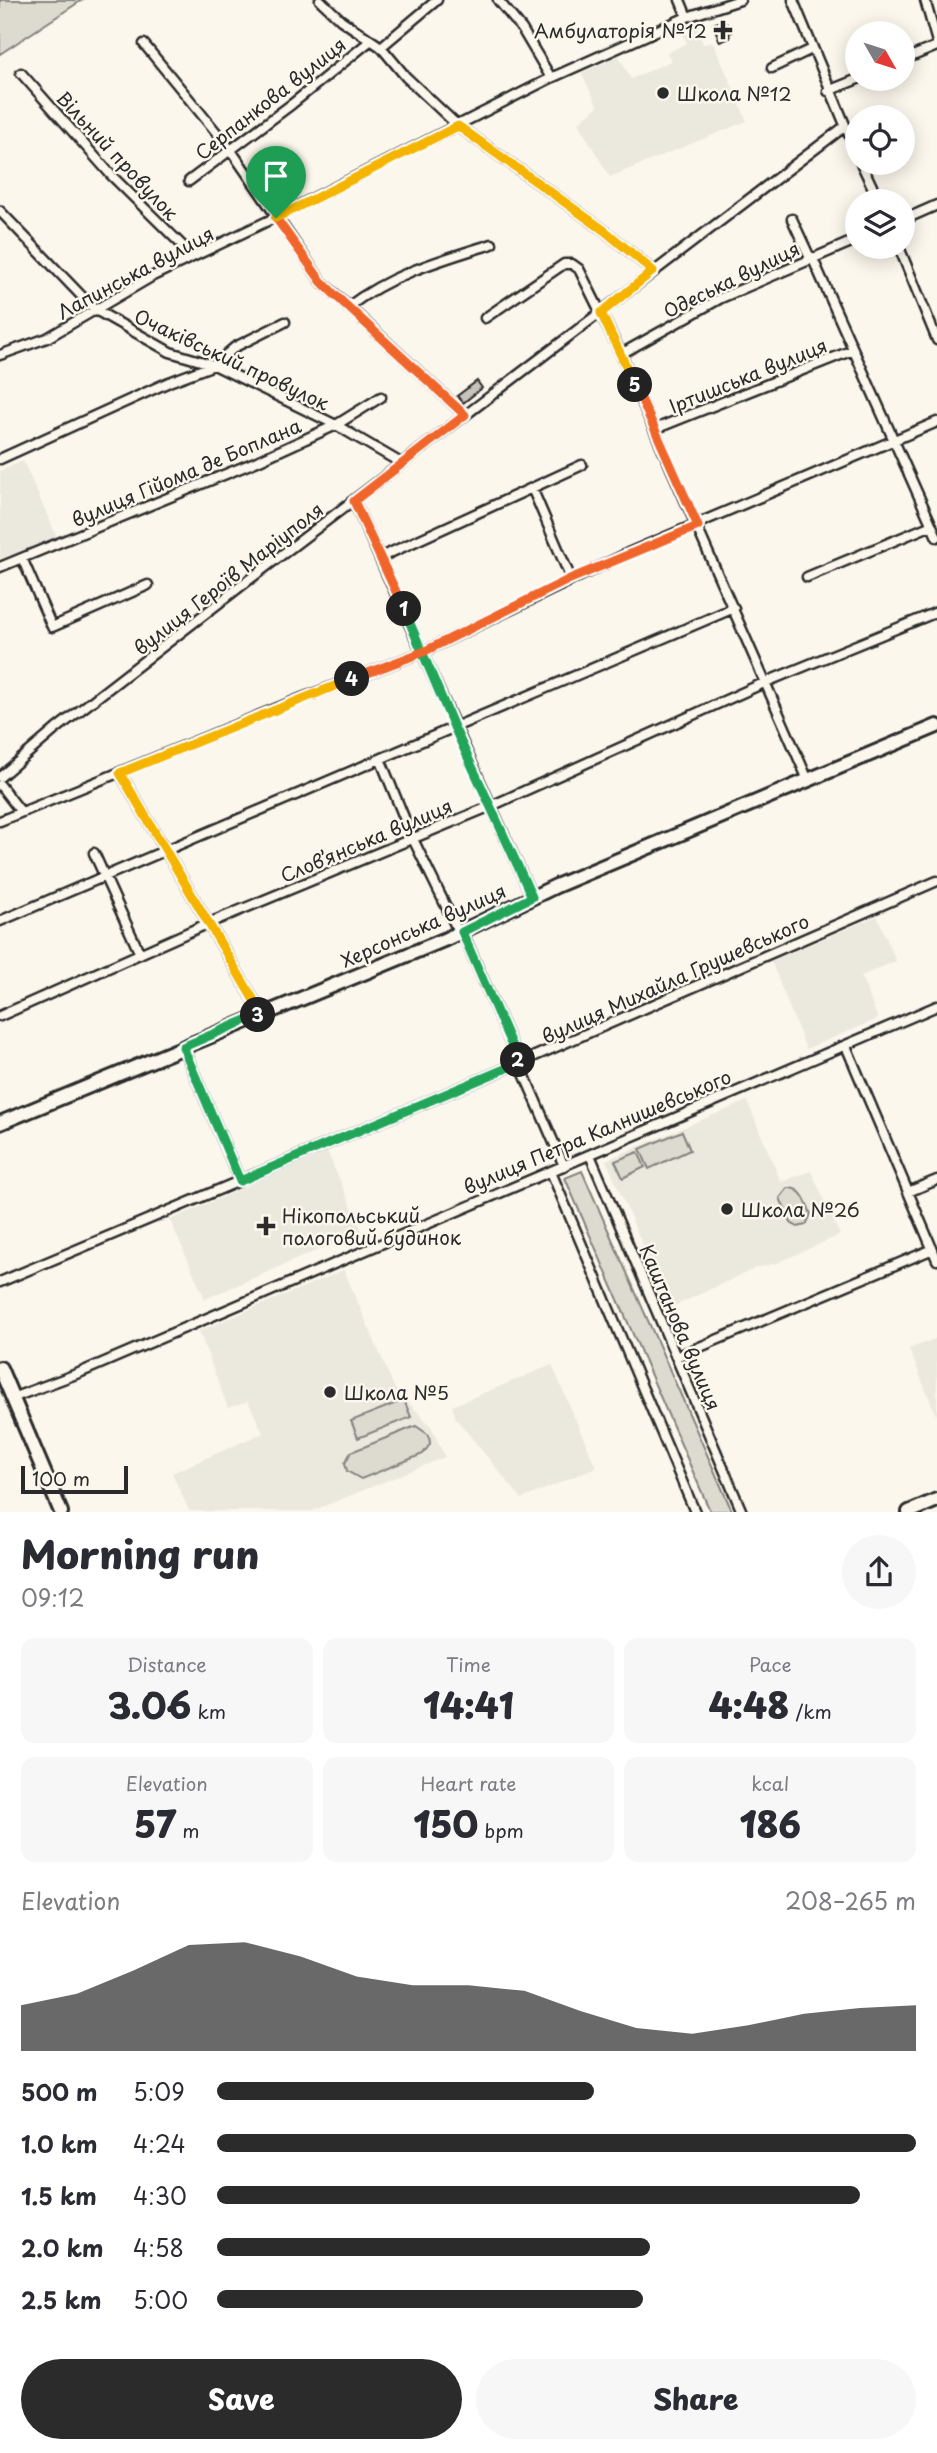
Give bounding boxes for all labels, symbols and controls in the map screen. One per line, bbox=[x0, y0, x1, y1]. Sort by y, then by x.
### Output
place label: Амбулаторія №12 bbox=[534, 16, 707, 44]
marker: Амбулаторія №12 bbox=[713, 20, 733, 40]
north arrow bbox=[845, 21, 915, 91]
map controls bbox=[845, 21, 915, 259]
street label: Серпанкова вулиця bbox=[189, 30, 351, 166]
place label: Школа №12 bbox=[677, 79, 792, 107]
street label: Вільний провулок bbox=[51, 84, 186, 226]
marker: Школа №12 bbox=[655, 85, 671, 101]
button: locate bbox=[845, 105, 915, 175]
pin bbox=[246, 146, 306, 218]
icon: arrive bbox=[257, 157, 295, 195]
button: layers bbox=[845, 189, 915, 259]
street label: Лапинська вулиця bbox=[52, 219, 218, 325]
street label: Одеська вулиця bbox=[658, 234, 804, 324]
street label: Очаківський провулок bbox=[130, 301, 335, 417]
street label: Іртишська вулиця bbox=[665, 331, 831, 419]
pin: 5 bbox=[618, 368, 652, 402]
text: 5 bbox=[628, 370, 641, 398]
street label: вулиця Гійома де Боплана bbox=[67, 411, 305, 533]
street label: вулиця Героїв Маріуполя bbox=[127, 495, 329, 661]
pin: 1 bbox=[386, 592, 422, 626]
text: 1 bbox=[399, 594, 408, 622]
pin: 4 bbox=[334, 662, 370, 696]
text: 4 bbox=[345, 664, 358, 692]
street label: Словʼянська вулиця bbox=[276, 791, 456, 889]
street label: Херсонська вулиця bbox=[336, 876, 510, 974]
street label: вулиця Михайла Грушевського bbox=[537, 906, 813, 1050]
pin: 3 bbox=[240, 998, 276, 1032]
text: 3 bbox=[251, 1000, 264, 1028]
pin: 2 bbox=[500, 1042, 536, 1078]
text: 2 bbox=[511, 1045, 524, 1073]
street label: вулиця Петра Калнишевського bbox=[459, 1062, 735, 1200]
place label: Школа №26 bbox=[741, 1195, 860, 1223]
place label: Нікопольський пологовий будинок bbox=[282, 1201, 462, 1251]
marker: Школа №26 bbox=[719, 1201, 735, 1217]
marker: Нікопольський пологовий будинок bbox=[256, 1216, 276, 1236]
street label: Каштанова вулиця bbox=[633, 1240, 729, 1414]
place label: Школа №5 bbox=[344, 1378, 449, 1406]
marker: Школа №5 bbox=[322, 1384, 338, 1400]
scale bar bbox=[21, 1462, 128, 1494]
text: 100 m bbox=[32, 1464, 90, 1492]
text: Morning run bbox=[21, 1525, 259, 1582]
button: share bbox=[842, 1535, 916, 1609]
text: 09:12 bbox=[21, 1580, 84, 1615]
text: Distance bbox=[127, 1650, 207, 1678]
text: Time bbox=[446, 1650, 491, 1678]
text: Pace bbox=[749, 1650, 792, 1678]
text: 3.06 bbox=[108, 1678, 191, 1731]
text: 14:41 bbox=[423, 1678, 514, 1731]
text: 4:48 bbox=[709, 1678, 789, 1731]
text: km bbox=[191, 1697, 226, 1725]
text: /km bbox=[789, 1697, 832, 1725]
text: Elevation bbox=[126, 1769, 208, 1797]
text: Heart rate bbox=[421, 1769, 516, 1797]
text: kcal bbox=[751, 1769, 789, 1797]
text: 57 bbox=[134, 1797, 176, 1850]
text: 150 bbox=[413, 1797, 478, 1850]
text: 186 bbox=[739, 1797, 801, 1850]
text: m bbox=[176, 1816, 200, 1844]
text: bpm bbox=[478, 1816, 524, 1844]
text: Elevation bbox=[21, 1883, 120, 1918]
text: 208–265 m bbox=[785, 1883, 916, 1918]
text: 500 m bbox=[21, 2074, 98, 2109]
text: 5:09 bbox=[133, 2074, 185, 2109]
text: 1.0 km bbox=[21, 2126, 98, 2161]
text: 4:24 bbox=[133, 2126, 186, 2161]
text: 1.5 km bbox=[21, 2178, 97, 2213]
text: 4:30 bbox=[133, 2178, 187, 2213]
text: 2.0 km bbox=[21, 2230, 103, 2265]
text: 4:58 bbox=[133, 2230, 184, 2265]
text: 2.5 km bbox=[21, 2282, 101, 2317]
text: 5:00 bbox=[133, 2282, 188, 2317]
button: Save bbox=[21, 2359, 462, 2439]
button: Share bbox=[476, 2359, 916, 2439]

